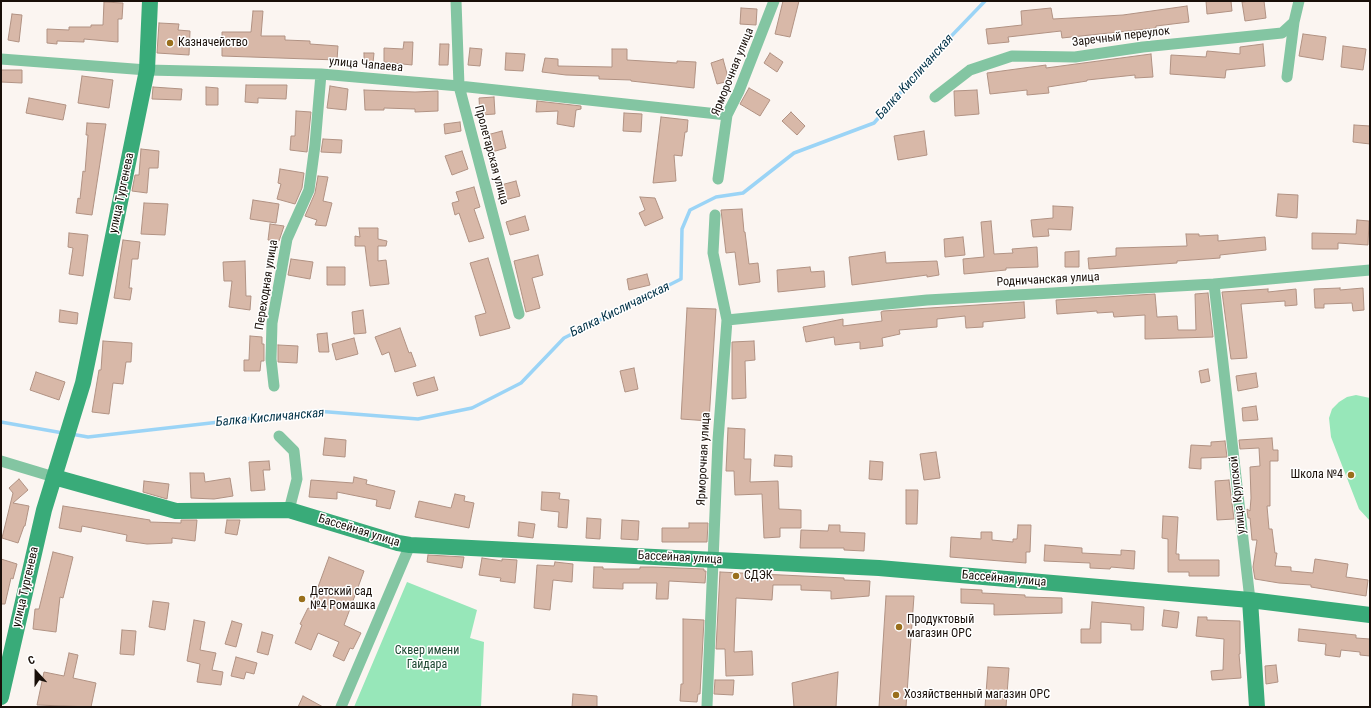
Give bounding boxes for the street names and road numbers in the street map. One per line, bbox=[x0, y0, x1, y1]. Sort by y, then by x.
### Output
street label: Заречный переулок bbox=[1071, 24, 1171, 50]
street label: Ярморочная улица bbox=[709, 26, 757, 118]
street label: улица Чапаева bbox=[329, 55, 403, 75]
street label: Пролетарская улица bbox=[471, 104, 511, 206]
street label: улица Тургенева bbox=[106, 151, 138, 235]
street label: Переходная улица bbox=[253, 239, 281, 331]
street label: Родничанская улица bbox=[996, 270, 1100, 290]
street label: Ярморочная улица bbox=[694, 412, 714, 506]
street label: улица Крупской bbox=[1227, 455, 1249, 535]
street label: Бассейная улица bbox=[316, 512, 402, 550]
street label: улица Тургенева bbox=[10, 545, 42, 629]
street label: Бассейная улица bbox=[637, 549, 723, 567]
street label: Бассейная улица bbox=[961, 568, 1047, 590]

